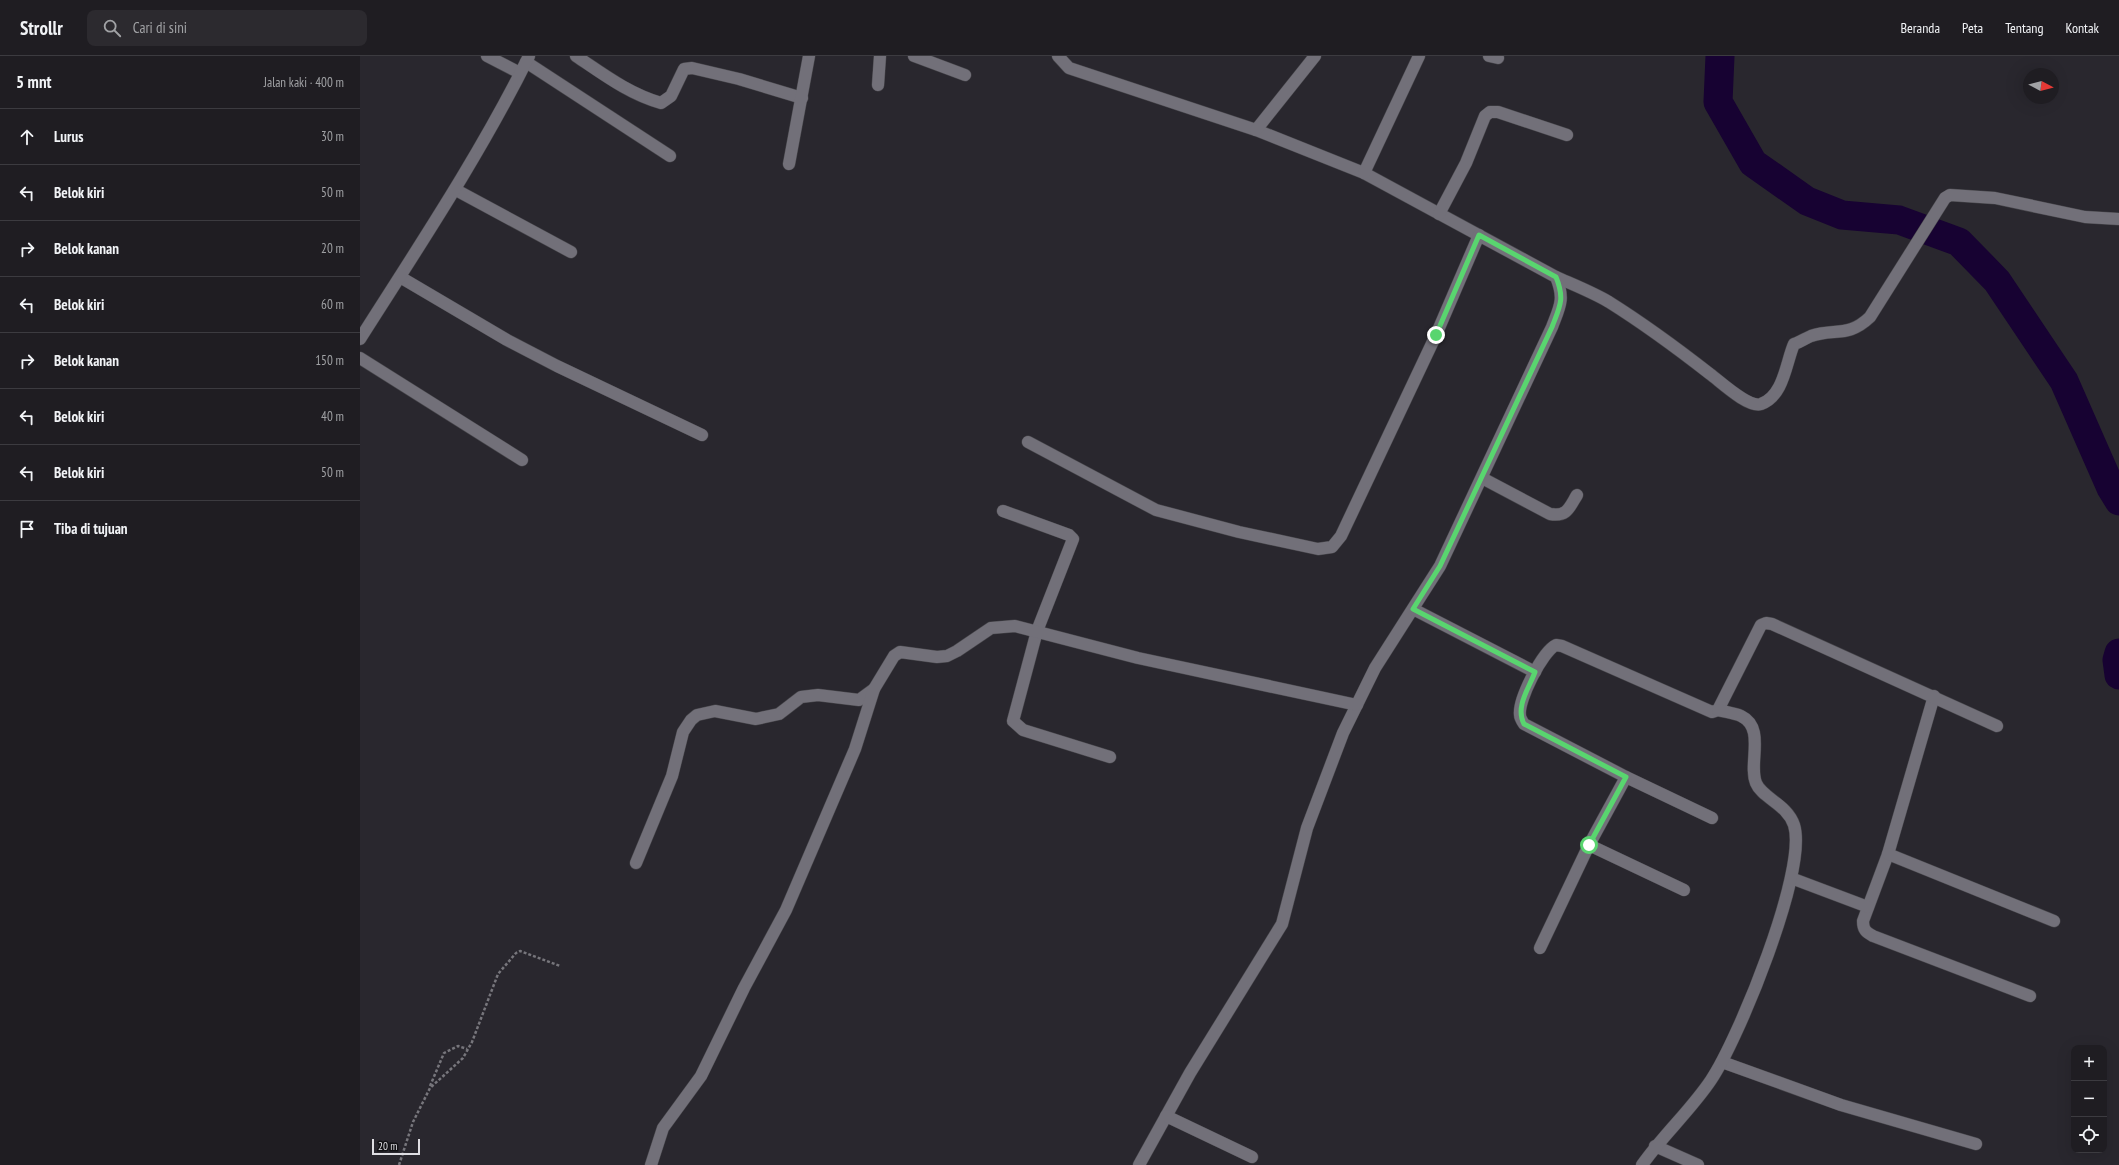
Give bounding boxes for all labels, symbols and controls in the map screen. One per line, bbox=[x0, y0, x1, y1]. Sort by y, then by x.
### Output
search box bbox=[87, 10, 367, 46]
text: Strollr bbox=[20, 16, 63, 40]
icon: search bbox=[101, 17, 123, 39]
text: Cari di sini bbox=[133, 18, 187, 37]
text: Beranda bbox=[1900, 19, 1940, 37]
text: Peta bbox=[1962, 19, 1983, 37]
text: Tentang bbox=[2005, 19, 2044, 37]
text: Kontak bbox=[2066, 19, 2099, 37]
north arrow bbox=[2023, 68, 2059, 104]
text: 5 mnt bbox=[16, 71, 51, 93]
text: Jalan kaki · 400 m bbox=[264, 74, 344, 91]
icon: ahead bbox=[16, 126, 38, 148]
text: Lurus bbox=[54, 127, 83, 146]
text: 30 m bbox=[321, 128, 344, 145]
icon: left bbox=[16, 182, 38, 204]
text: Belok kiri bbox=[54, 183, 104, 202]
text: 50 m bbox=[321, 184, 344, 201]
icon: right bbox=[16, 238, 38, 260]
text: Belok kanan bbox=[54, 239, 119, 258]
text: 20 m bbox=[321, 240, 344, 257]
icon: left bbox=[16, 294, 38, 316]
text: Belok kiri bbox=[54, 295, 104, 314]
text: 60 m bbox=[321, 296, 344, 313]
route end bbox=[1427, 326, 1445, 344]
icon: right bbox=[16, 350, 38, 372]
text: Belok kanan bbox=[54, 351, 119, 370]
text: 150 m bbox=[315, 352, 344, 369]
icon: left bbox=[16, 406, 38, 428]
text: Belok kiri bbox=[54, 407, 104, 426]
text: 40 m bbox=[321, 408, 344, 425]
icon: left bbox=[16, 462, 38, 484]
text: Belok kiri bbox=[54, 463, 104, 482]
text: 50 m bbox=[321, 464, 344, 481]
icon: arrive bbox=[16, 518, 38, 540]
text: Tiba di tujuan bbox=[54, 519, 128, 538]
route start bbox=[1580, 836, 1598, 854]
map controls bbox=[2071, 1045, 2107, 1153]
button: + bbox=[2071, 1045, 2107, 1081]
button: − bbox=[2071, 1081, 2107, 1117]
button: locate bbox=[2071, 1117, 2107, 1153]
scale bar bbox=[372, 1137, 420, 1156]
text: 20 m bbox=[378, 1139, 397, 1153]

